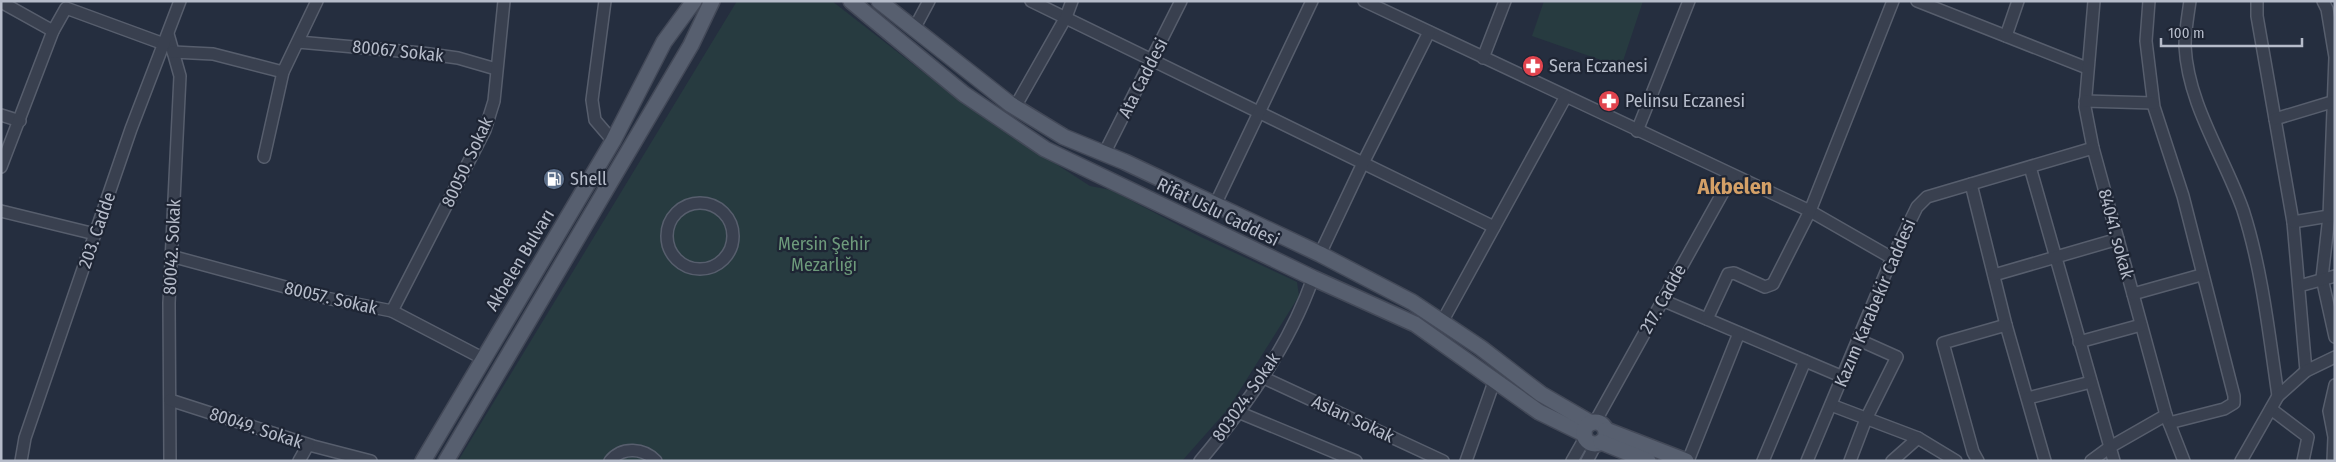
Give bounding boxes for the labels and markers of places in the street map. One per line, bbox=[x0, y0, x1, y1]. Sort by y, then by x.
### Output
pharmacy icon: Sera Eczanesi bbox=[1521, 54, 1545, 78]
place label: Sera Eczanesi bbox=[1549, 55, 1648, 77]
pharmacy icon: Pelinsu Eczanesi bbox=[1597, 89, 1621, 113]
place label: Pelinsu Eczanesi bbox=[1625, 90, 1745, 112]
fuel station icon: Shell bbox=[542, 167, 566, 191]
place label: Shell bbox=[570, 168, 607, 190]

